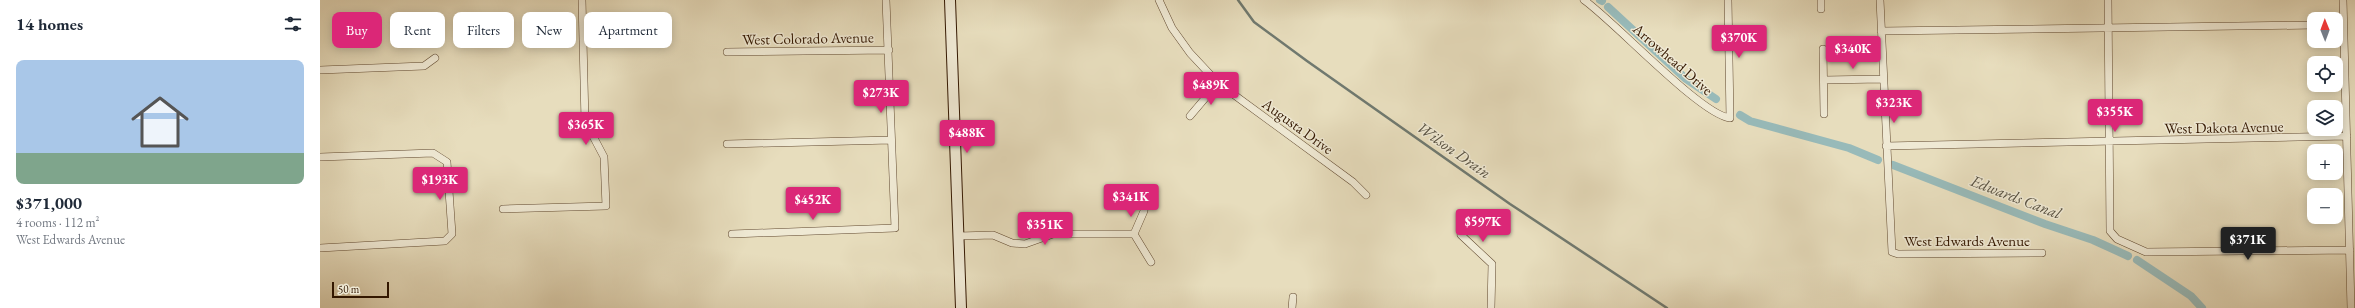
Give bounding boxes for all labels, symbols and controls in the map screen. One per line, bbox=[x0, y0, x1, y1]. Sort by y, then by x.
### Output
chip: Buy bbox=[332, 12, 382, 48]
chip: Rent bbox=[390, 12, 445, 48]
chip: Filters bbox=[453, 12, 514, 48]
chip: New bbox=[522, 12, 576, 48]
chip: Apartment bbox=[584, 12, 672, 48]
north arrow bbox=[2307, 12, 2343, 48]
map controls bbox=[2307, 12, 2343, 224]
text: 14 homes bbox=[16, 13, 83, 35]
icon: filters bbox=[282, 13, 304, 35]
street label: Arrowhead Drive bbox=[1628, 18, 1717, 99]
pin: $370K bbox=[1711, 25, 1767, 59]
street label: West Colorado Avenue bbox=[742, 27, 874, 49]
text: $370K bbox=[1721, 29, 1757, 46]
pin: $340K bbox=[1825, 36, 1881, 70]
text: $340K bbox=[1835, 40, 1871, 57]
button: locate bbox=[2307, 56, 2343, 92]
pin: $489K bbox=[1183, 72, 1239, 106]
text: $489K bbox=[1193, 76, 1229, 93]
pin: $273K bbox=[853, 80, 909, 114]
text: $273K bbox=[863, 84, 899, 101]
icon: home bbox=[124, 86, 196, 158]
pin: $323K bbox=[1866, 90, 1922, 124]
street label: Augusta Drive bbox=[1258, 93, 1337, 158]
text: $323K bbox=[1876, 94, 1912, 111]
pin: $355K bbox=[2087, 99, 2143, 133]
button: layers bbox=[2307, 100, 2343, 136]
text: $355K bbox=[2097, 103, 2133, 120]
pin: $365K bbox=[558, 112, 614, 146]
text: $365K bbox=[568, 116, 604, 133]
street label: West Dakota Avenue bbox=[2164, 116, 2284, 138]
water label: Wilson Drain bbox=[1413, 117, 1495, 183]
pin: $488K bbox=[939, 120, 995, 154]
text: $488K bbox=[949, 124, 985, 141]
button: + bbox=[2307, 144, 2343, 180]
pin: $193K bbox=[412, 167, 468, 201]
water label: Edwards Canal bbox=[1967, 170, 2065, 224]
text: $193K bbox=[422, 171, 458, 188]
pin: $341K bbox=[1103, 184, 1159, 218]
pin: $452K bbox=[785, 187, 841, 221]
text: $341K bbox=[1113, 188, 1149, 205]
button: − bbox=[2307, 188, 2343, 224]
text: $452K bbox=[795, 191, 831, 208]
text: $371,000 bbox=[16, 192, 82, 214]
pin: $597K bbox=[1455, 209, 1511, 243]
pin: $351K bbox=[1017, 212, 1073, 246]
text: $597K bbox=[1465, 213, 1501, 230]
text: 4 rooms · 112 m² bbox=[16, 214, 100, 231]
text: $351K bbox=[1027, 216, 1063, 233]
pin: $371K bbox=[2220, 227, 2276, 261]
text: West Edwards Avenue bbox=[16, 231, 125, 248]
street label: West Edwards Avenue bbox=[1904, 231, 2030, 250]
text: $371K bbox=[2230, 231, 2266, 248]
scale bar bbox=[332, 280, 389, 299]
text: 50 m bbox=[338, 282, 359, 296]

